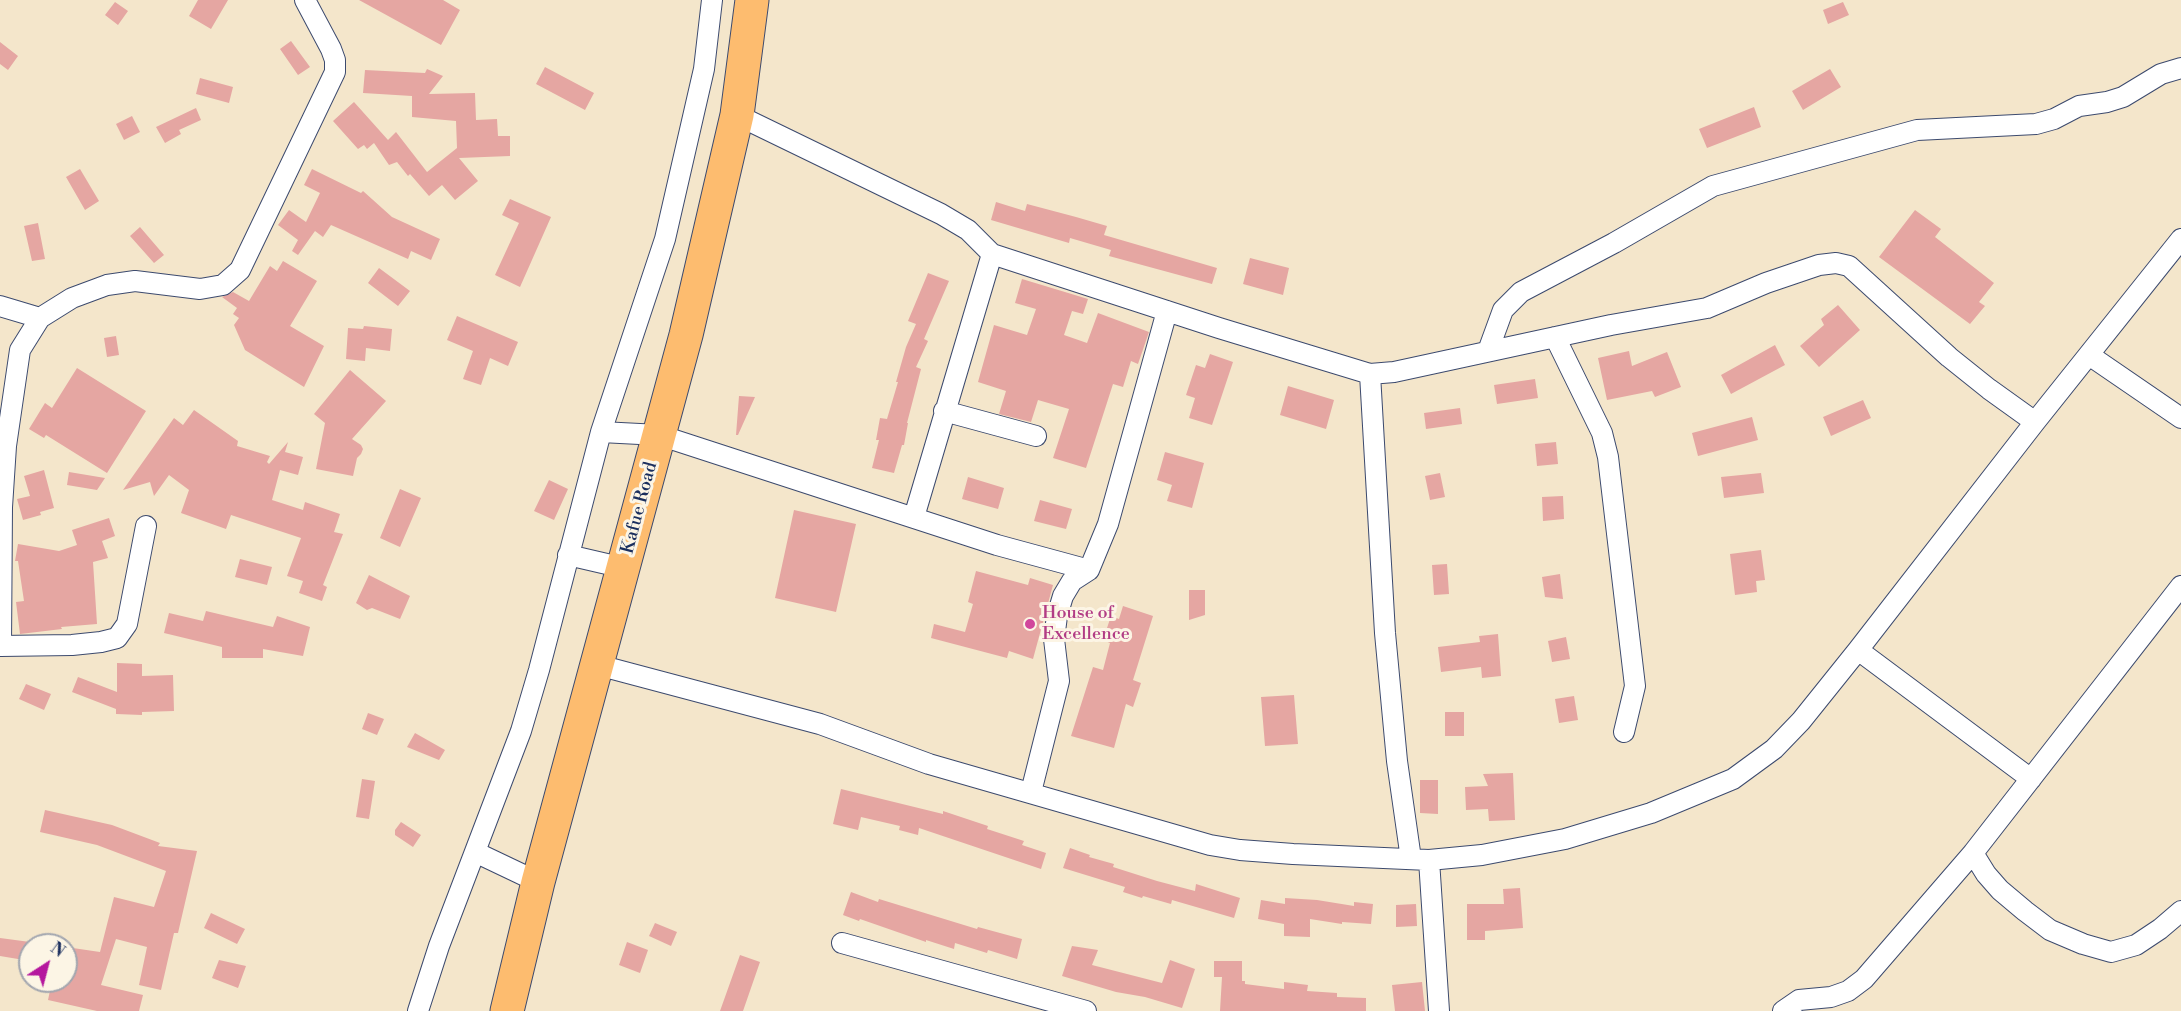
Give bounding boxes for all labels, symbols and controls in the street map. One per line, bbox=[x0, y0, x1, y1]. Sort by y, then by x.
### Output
street label: Kafue Road bbox=[617, 460, 663, 556]
place label: House of Excellence bbox=[1042, 603, 1130, 646]
marker: House of Excellence bbox=[1023, 617, 1037, 631]
north arrow bbox=[18, 933, 78, 993]
text: N bbox=[46, 938, 68, 962]

